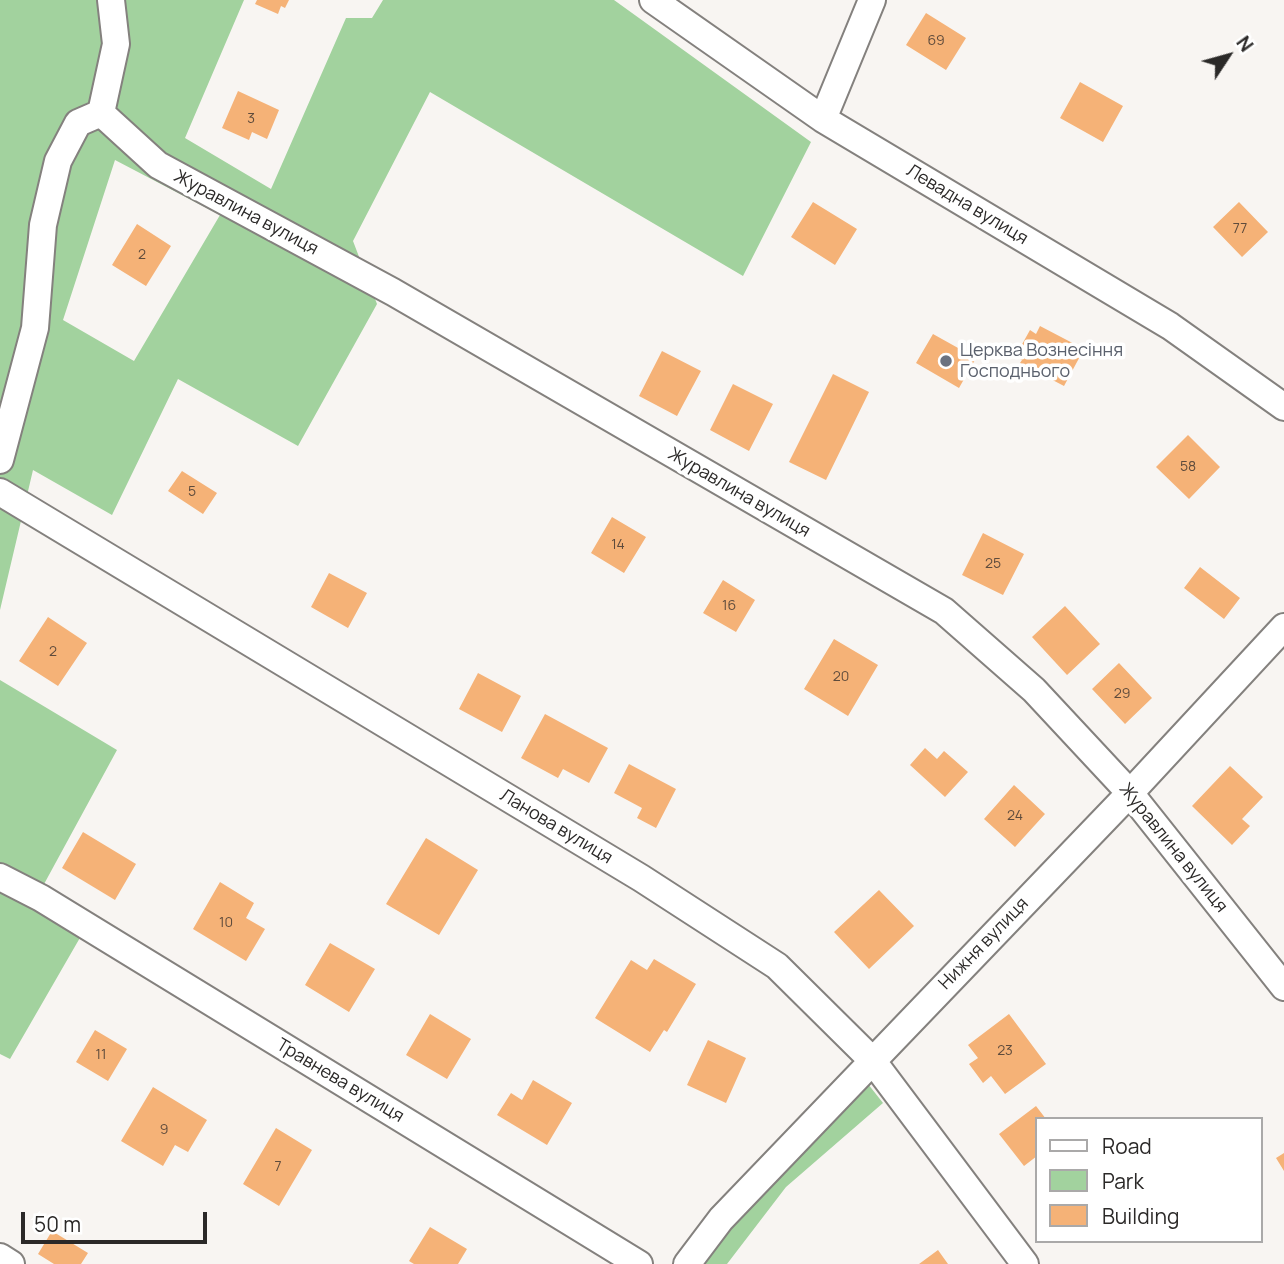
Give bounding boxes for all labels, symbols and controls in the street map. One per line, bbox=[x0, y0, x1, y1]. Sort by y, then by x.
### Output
north arrow bbox=[1193, 21, 1263, 91]
text: N bbox=[1230, 30, 1260, 57]
house number: 69 bbox=[927, 33, 945, 49]
house number: 3 bbox=[247, 111, 255, 127]
street label: Левадна вулиця bbox=[902, 160, 1032, 250]
street label: Журавлина вулиця bbox=[170, 166, 322, 260]
house number: 77 bbox=[1233, 221, 1247, 237]
house number: 2 bbox=[138, 247, 146, 263]
place label: Церква Вознесіння Господнього bbox=[960, 340, 1123, 382]
marker: Церква Вознесіння Господнього bbox=[938, 353, 954, 369]
street label: Журавлина вулиця bbox=[664, 444, 814, 542]
house number: 58 bbox=[1180, 459, 1196, 475]
house number: 5 bbox=[188, 484, 196, 500]
house number: 14 bbox=[611, 537, 625, 553]
house number: 25 bbox=[985, 556, 1001, 572]
house number: 16 bbox=[722, 598, 736, 614]
house number: 2 bbox=[49, 644, 57, 660]
house number: 20 bbox=[833, 669, 849, 685]
house number: 29 bbox=[1114, 686, 1130, 702]
street label: Журавлина вулиця bbox=[1114, 779, 1232, 917]
street label: Ланова вулиця bbox=[496, 785, 616, 869]
house number: 24 bbox=[1007, 808, 1023, 824]
street label: Нижня вулиця bbox=[935, 893, 1033, 995]
house number: 10 bbox=[219, 915, 233, 931]
street label: Травнева вулиця bbox=[272, 1034, 408, 1128]
house number: 23 bbox=[997, 1043, 1013, 1059]
house number: 11 bbox=[96, 1047, 106, 1063]
legend bbox=[1036, 1117, 1263, 1243]
house number: 9 bbox=[160, 1122, 168, 1138]
text: Road bbox=[1102, 1132, 1152, 1160]
house number: 7 bbox=[274, 1159, 282, 1175]
text: Park bbox=[1102, 1167, 1144, 1195]
scale bar bbox=[24, 1198, 210, 1242]
text: Building bbox=[1102, 1202, 1179, 1230]
text: 50 m bbox=[34, 1210, 81, 1238]

